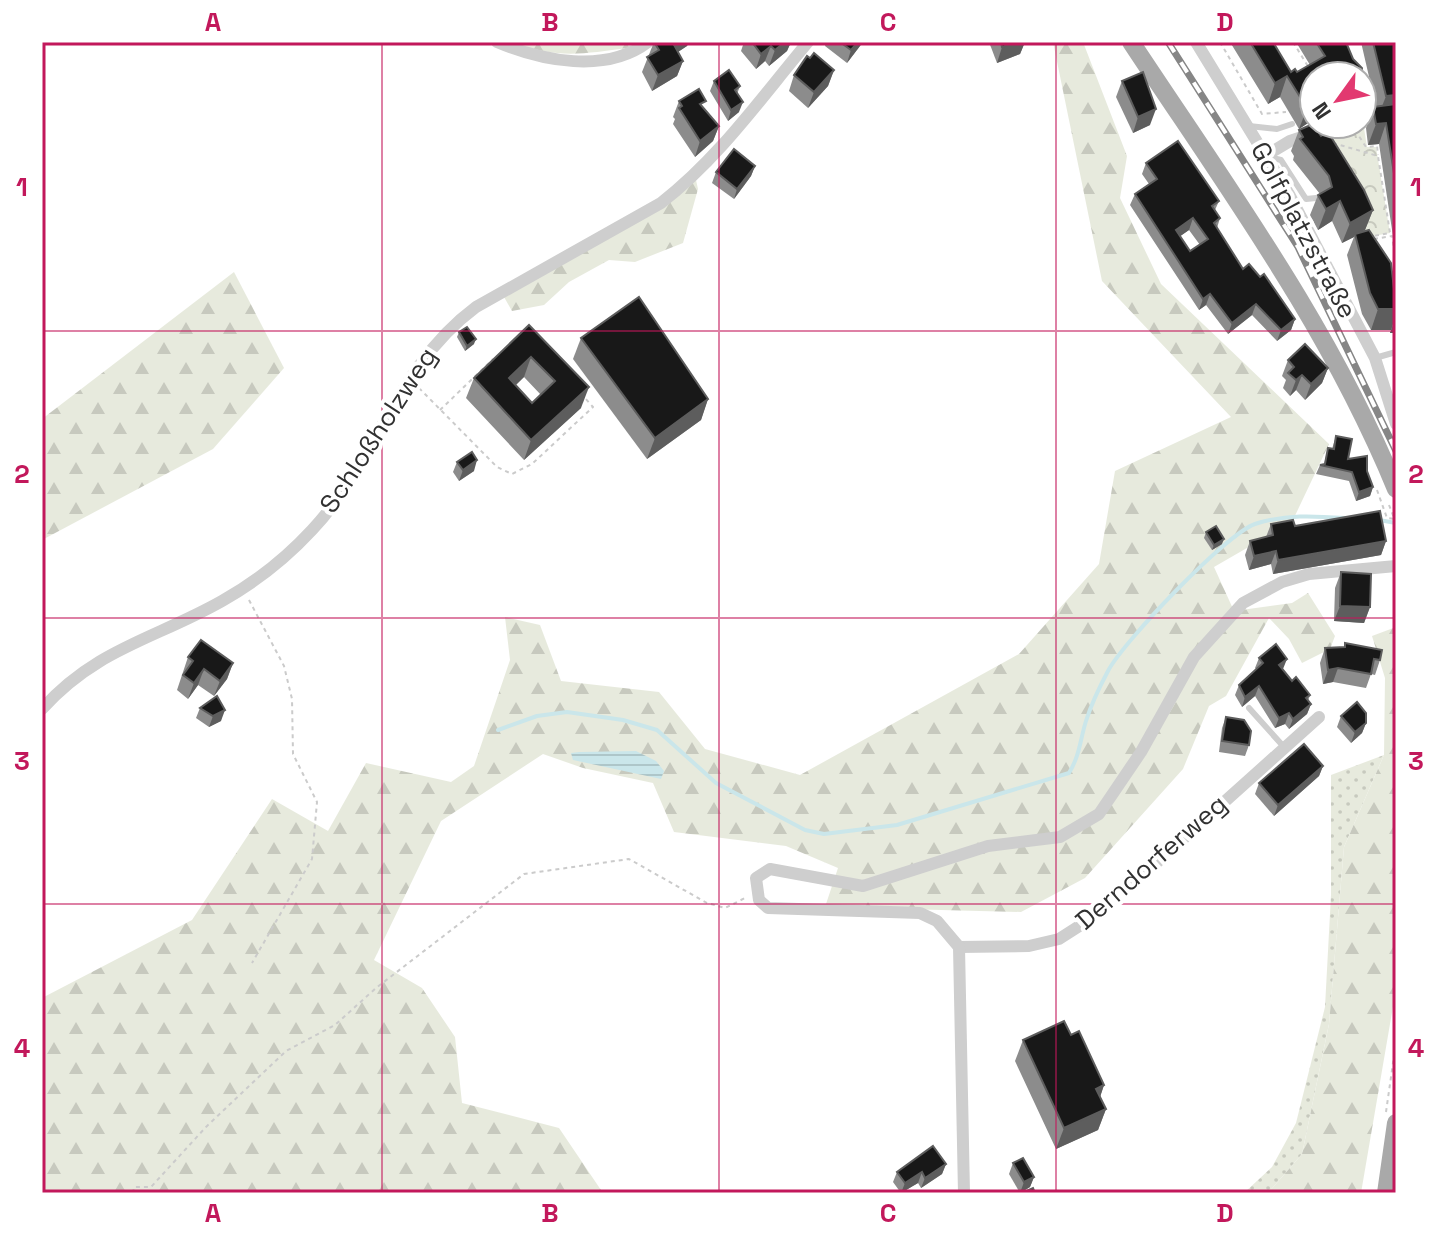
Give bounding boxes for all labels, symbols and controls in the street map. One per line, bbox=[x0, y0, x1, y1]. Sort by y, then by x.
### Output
text: A bbox=[205, 5, 222, 39]
text: B bbox=[541, 5, 559, 39]
text: C bbox=[880, 5, 896, 39]
text: D bbox=[1216, 5, 1234, 39]
north arrow bbox=[1298, 60, 1378, 140]
text: N bbox=[1305, 97, 1337, 125]
street label: Golfplatzstraße bbox=[1243, 136, 1365, 324]
text: 1 bbox=[16, 170, 28, 204]
text: 1 bbox=[1410, 170, 1422, 204]
street label: Schloßholzweg bbox=[312, 341, 444, 519]
text: 2 bbox=[14, 457, 30, 491]
text: 2 bbox=[1408, 457, 1424, 491]
text: 3 bbox=[14, 744, 30, 778]
text: 3 bbox=[1408, 744, 1424, 778]
street label: Derndorferweg bbox=[1068, 787, 1234, 937]
text: 4 bbox=[14, 1031, 30, 1065]
text: 4 bbox=[1408, 1031, 1424, 1065]
text: A bbox=[205, 1196, 222, 1230]
text: B bbox=[541, 1196, 559, 1230]
text: C bbox=[880, 1196, 896, 1230]
text: D bbox=[1216, 1196, 1234, 1230]

